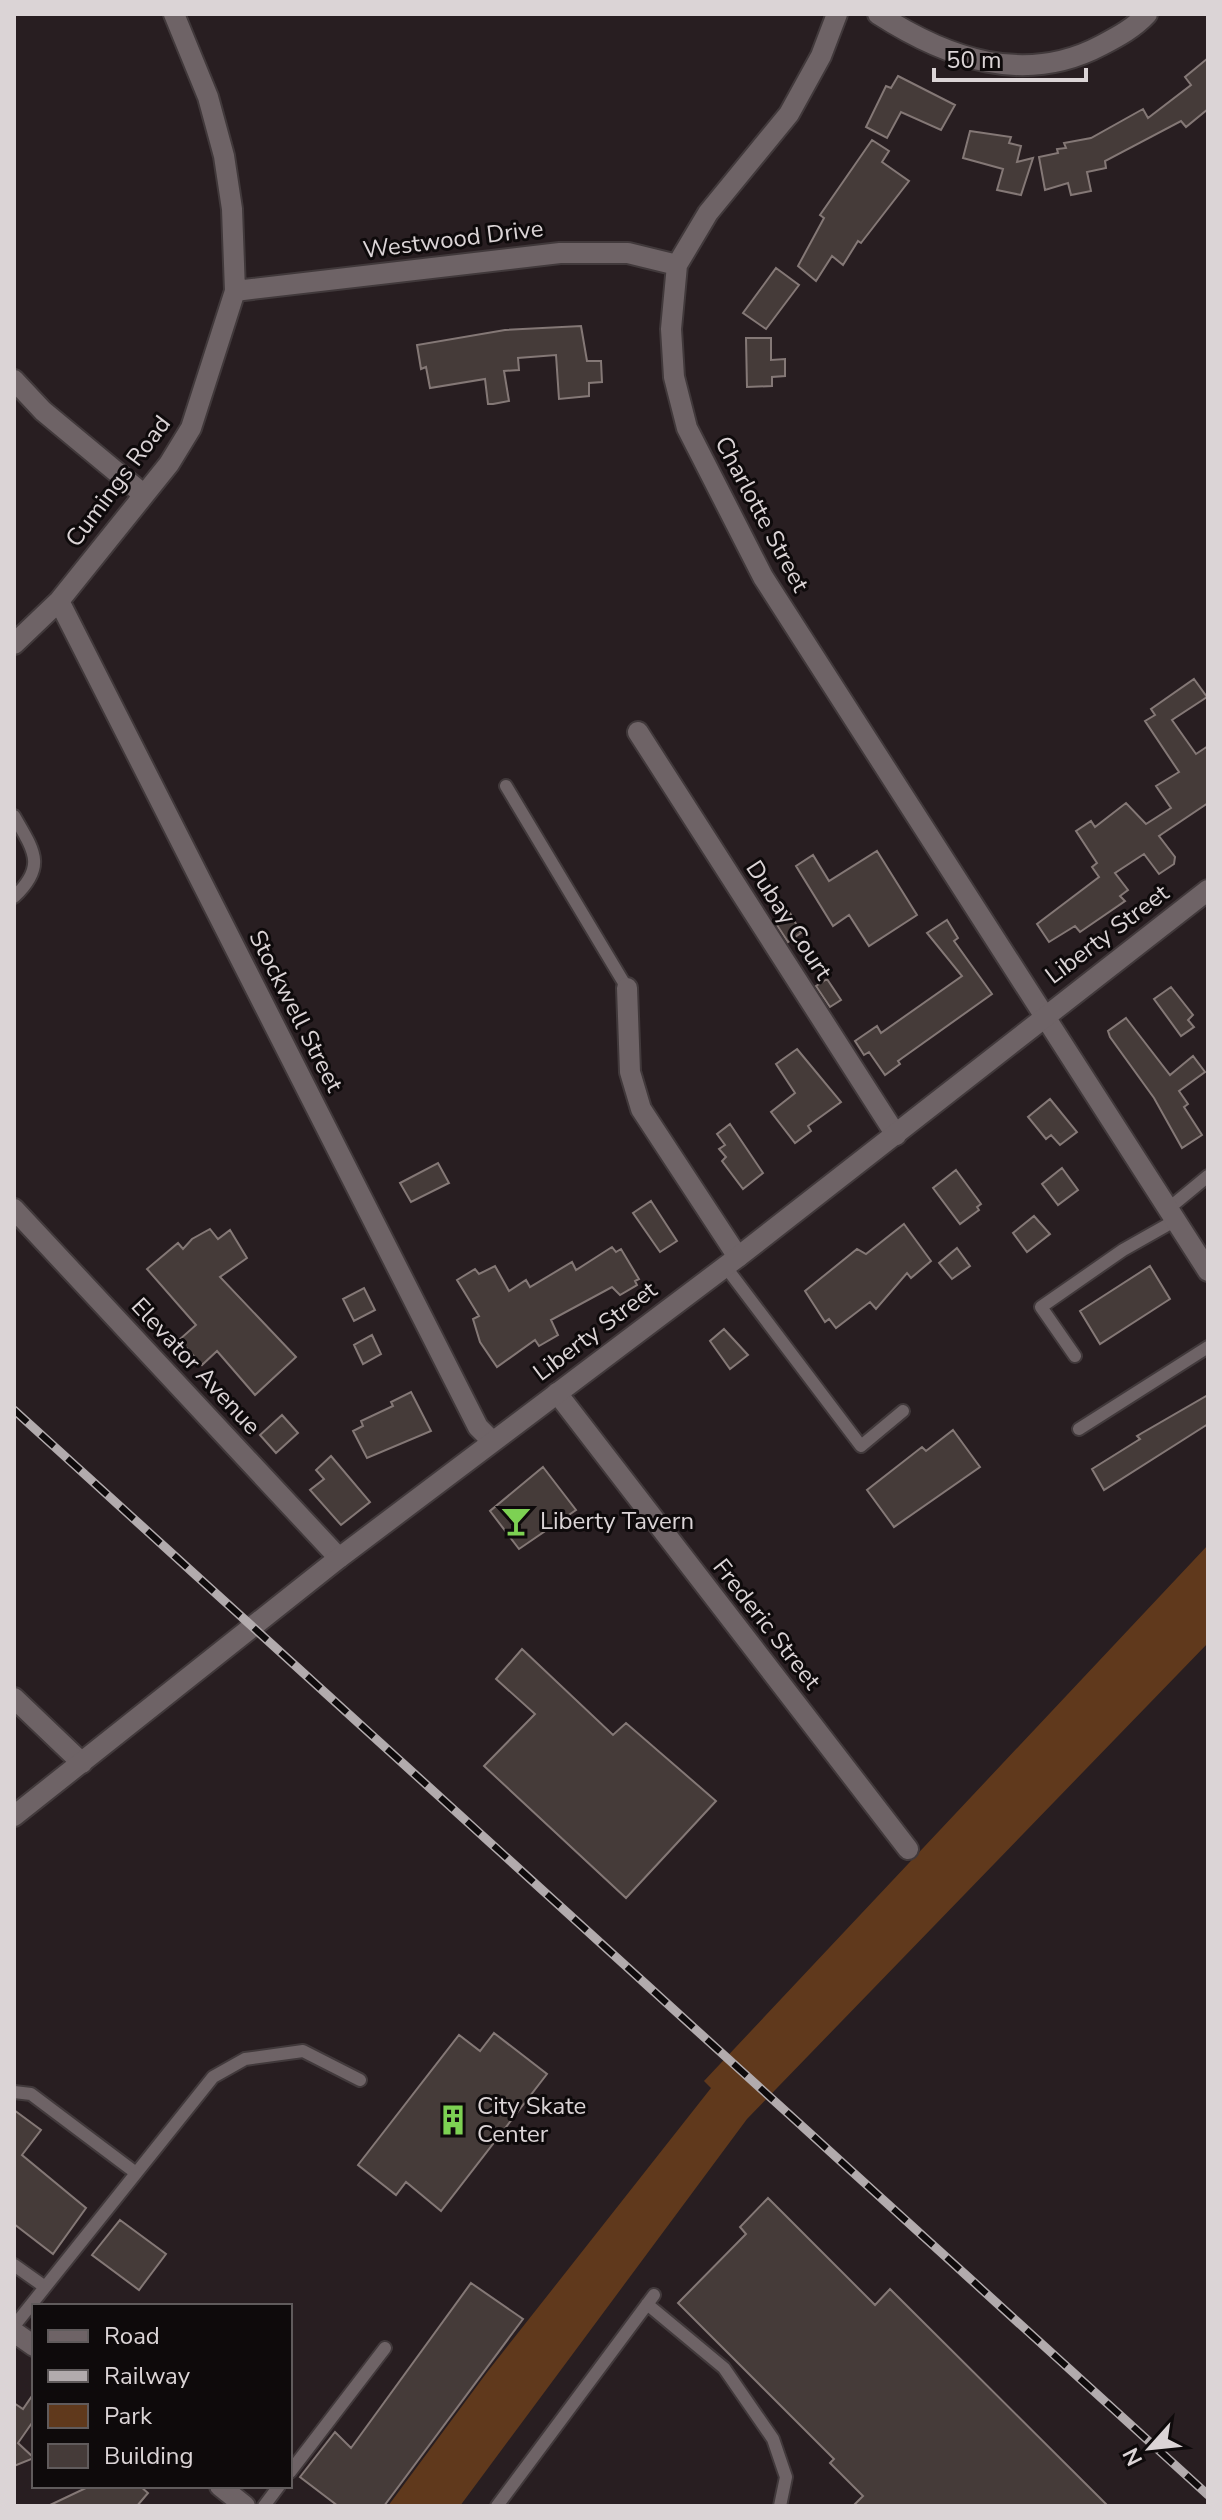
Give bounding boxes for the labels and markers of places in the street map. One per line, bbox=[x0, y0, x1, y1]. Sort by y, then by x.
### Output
bar icon: Liberty Tavern bbox=[499, 1504, 533, 1538]
place label: Liberty Tavern bbox=[540, 1505, 694, 1537]
place label: City Skate Center bbox=[477, 2090, 586, 2150]
building icon: City Skate Center bbox=[436, 2103, 470, 2137]

